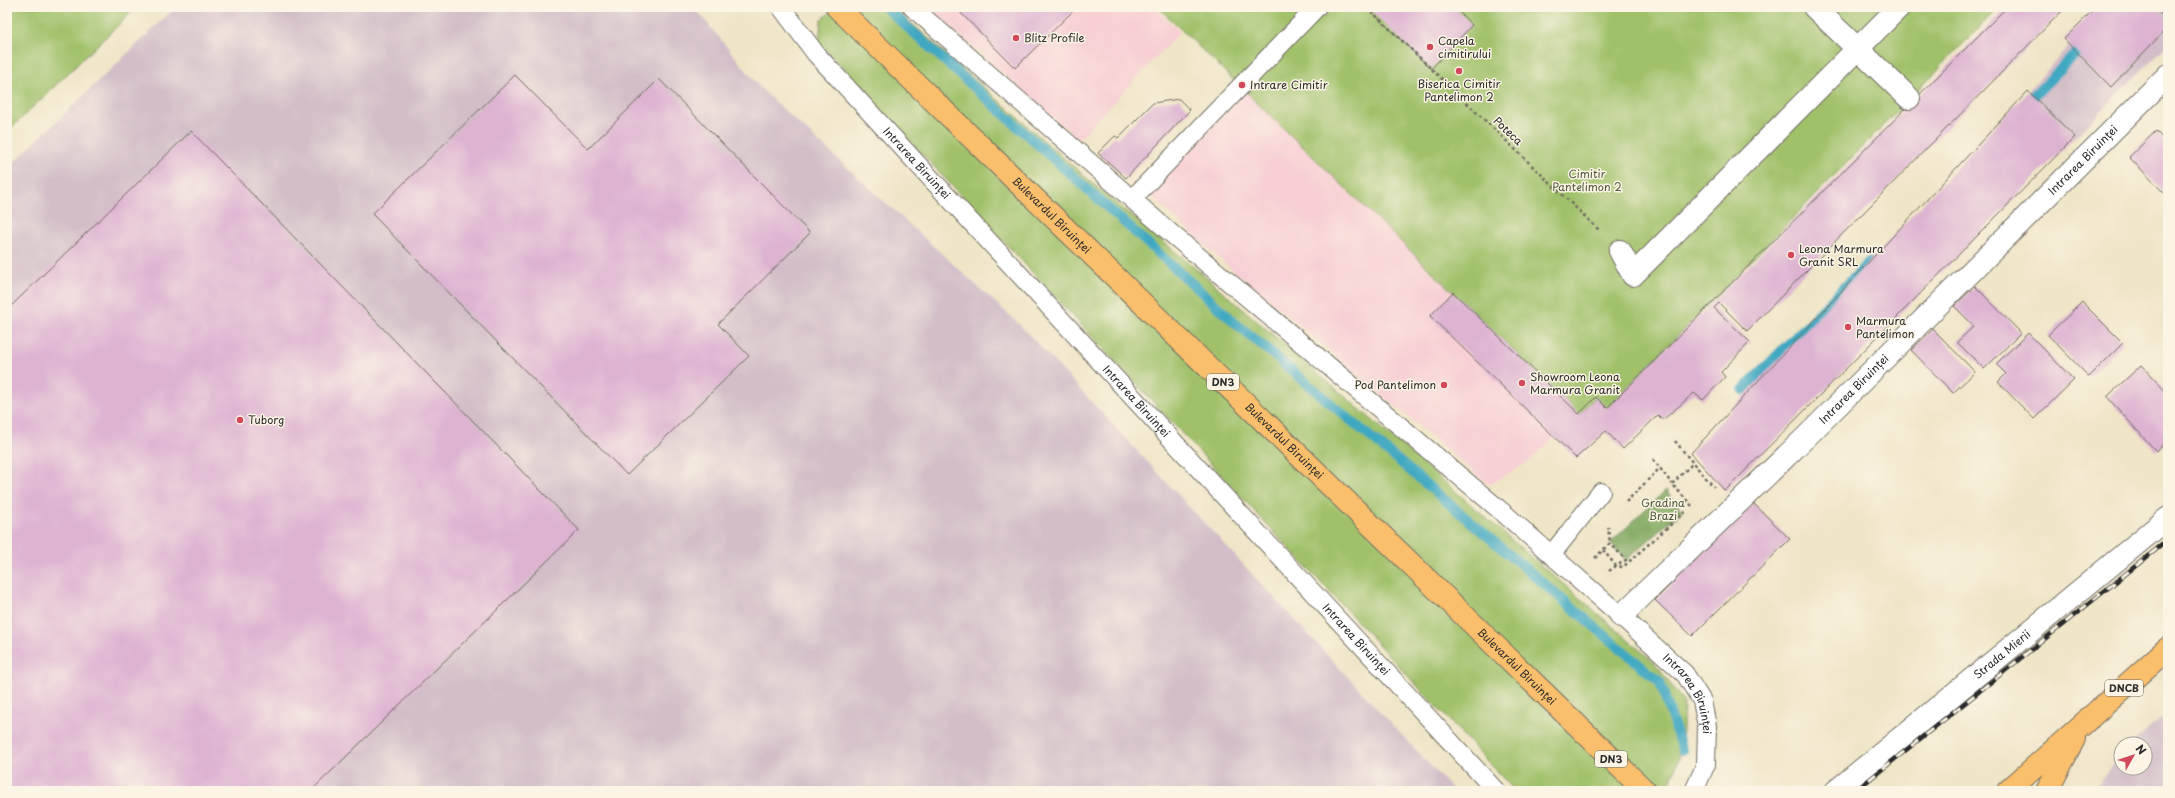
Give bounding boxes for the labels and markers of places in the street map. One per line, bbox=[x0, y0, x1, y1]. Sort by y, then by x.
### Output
place label: Blitz Profile bbox=[1024, 29, 1085, 46]
place label: Capela cimitirului bbox=[1438, 32, 1491, 62]
marker: Blitz Profile bbox=[1011, 33, 1021, 43]
marker: Capela cimitirului bbox=[1425, 42, 1435, 52]
marker: Biserica Cimitir Pantelimon 2 bbox=[1454, 66, 1464, 76]
place label: Biserica Cimitir Pantelimon 2 bbox=[1417, 75, 1501, 105]
place label: Intrare Cimitir bbox=[1250, 76, 1328, 93]
marker: Intrare Cimitir bbox=[1237, 80, 1247, 90]
place label: Leona Marmura Granit SRL bbox=[1799, 240, 1884, 270]
marker: Leona Marmura Granit SRL bbox=[1786, 250, 1796, 260]
place label: Marmura Pantelimon bbox=[1856, 312, 1914, 342]
marker: Marmura Pantelimon bbox=[1843, 322, 1853, 332]
place label: Showroom Leona Marmura Granit bbox=[1530, 368, 1621, 398]
place label: Pod Pantelimon bbox=[1355, 376, 1436, 393]
marker: Showroom Leona Marmura Granit bbox=[1517, 378, 1527, 388]
marker: Pod Pantelimon bbox=[1439, 380, 1449, 390]
place label: Tuborg bbox=[248, 411, 284, 428]
marker: Tuborg bbox=[235, 415, 245, 425]

